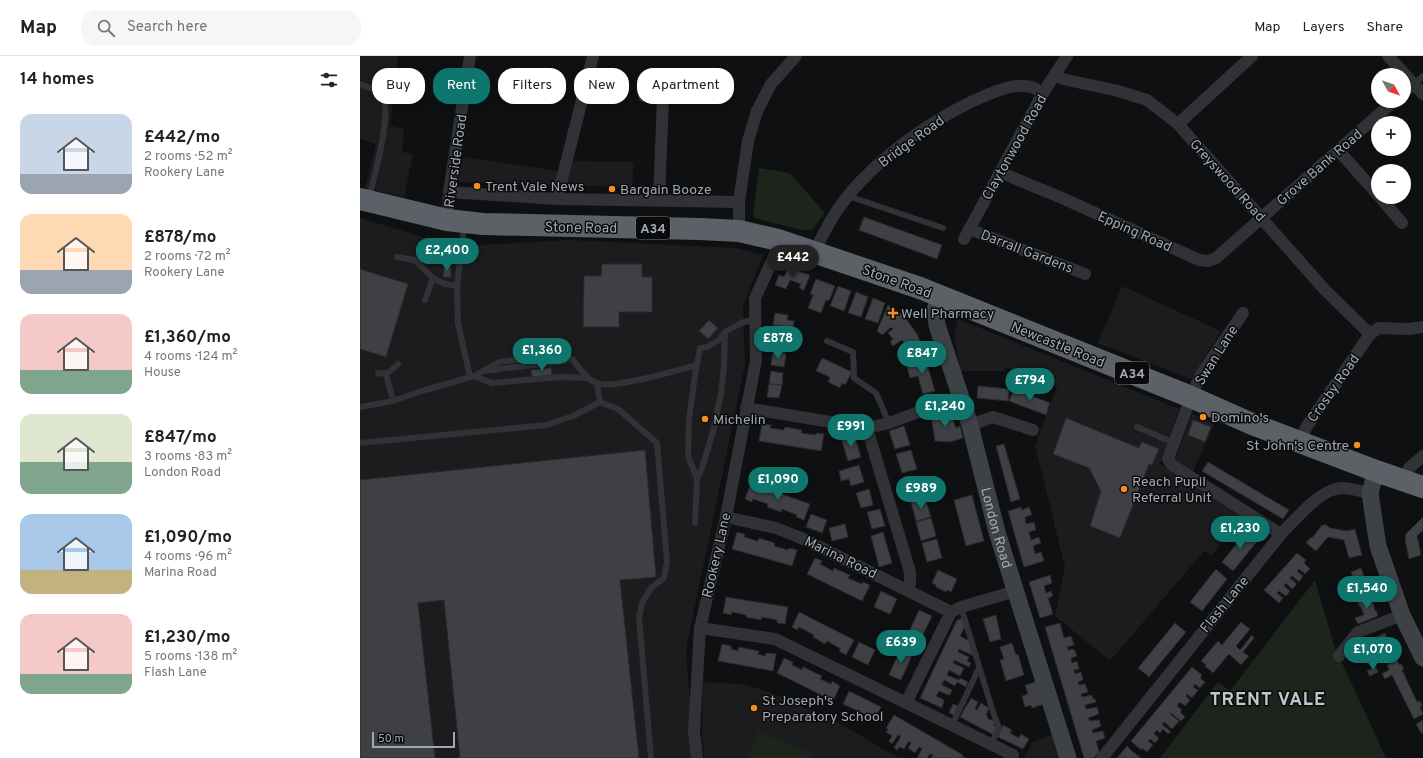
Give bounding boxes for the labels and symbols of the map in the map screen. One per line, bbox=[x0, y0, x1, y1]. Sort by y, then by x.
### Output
north arrow bbox=[1371, 68, 1411, 108]
street label: Claytonwood Road bbox=[979, 92, 1051, 203]
street label: Riverside Road bbox=[442, 113, 471, 209]
street label: Bridge Road bbox=[876, 113, 948, 172]
street label: Grove Bank Road bbox=[1274, 126, 1366, 210]
street label: Greyswood Road bbox=[1185, 136, 1268, 226]
place label: Trent Vale News bbox=[485, 179, 584, 196]
marker: Trent Vale News bbox=[472, 181, 482, 191]
place label: Bargain Booze bbox=[620, 182, 712, 199]
marker: Bargain Booze bbox=[607, 184, 617, 194]
street label: Epping Road bbox=[1095, 208, 1174, 256]
road number: A34 bbox=[636, 217, 670, 239]
street label: Stone Road bbox=[545, 219, 617, 238]
street label: Darrall Gardens bbox=[978, 227, 1075, 278]
pin: £2,400 bbox=[414, 238, 480, 272]
pin: £442 bbox=[769, 245, 817, 279]
street label: Stone Road bbox=[860, 262, 933, 303]
place label: Well Pharmacy bbox=[901, 306, 994, 323]
marker: Well Pharmacy bbox=[888, 308, 898, 318]
street label: Newcastle Road bbox=[1008, 319, 1107, 372]
street label: Swan Lane bbox=[1192, 323, 1242, 389]
pin: £878 bbox=[754, 326, 802, 360]
pin: £1,360 bbox=[509, 338, 575, 372]
pin: £847 bbox=[898, 341, 946, 375]
street label: Crosby Road bbox=[1305, 352, 1364, 426]
road number: A34 bbox=[1115, 362, 1149, 384]
pin: £794 bbox=[1006, 368, 1054, 402]
pin: £1,240 bbox=[912, 394, 978, 428]
place label: Domino's bbox=[1211, 410, 1269, 427]
place label: Michelin bbox=[713, 412, 766, 429]
marker: Domino's bbox=[1198, 412, 1208, 422]
marker: Michelin bbox=[700, 414, 710, 424]
pin: £991 bbox=[827, 414, 875, 448]
place label: St John's Centre bbox=[1246, 438, 1349, 455]
marker: St John's Centre bbox=[1352, 440, 1362, 450]
pin: £1,090 bbox=[745, 467, 811, 501]
place label: Reach Pupil Referral Unit bbox=[1132, 474, 1211, 507]
pin: £989 bbox=[897, 476, 945, 510]
marker: Reach Pupil Referral Unit bbox=[1119, 484, 1129, 494]
street label: London Road bbox=[976, 486, 1015, 570]
street label: Rookery Lane bbox=[699, 511, 736, 600]
pin: £1,230 bbox=[1207, 516, 1273, 550]
street label: Marina Road bbox=[801, 534, 879, 583]
street label: Flash Lane bbox=[1197, 573, 1253, 637]
pin: £1,540 bbox=[1334, 576, 1400, 610]
pin: £639 bbox=[877, 630, 925, 664]
pin: £1,070 bbox=[1340, 637, 1406, 671]
district label: TRENT VALE bbox=[1210, 689, 1326, 712]
place label: St Joseph's Preparatory School bbox=[762, 693, 883, 726]
marker: St Joseph's Preparatory School bbox=[749, 703, 759, 713]
scale bar bbox=[372, 730, 455, 749]

